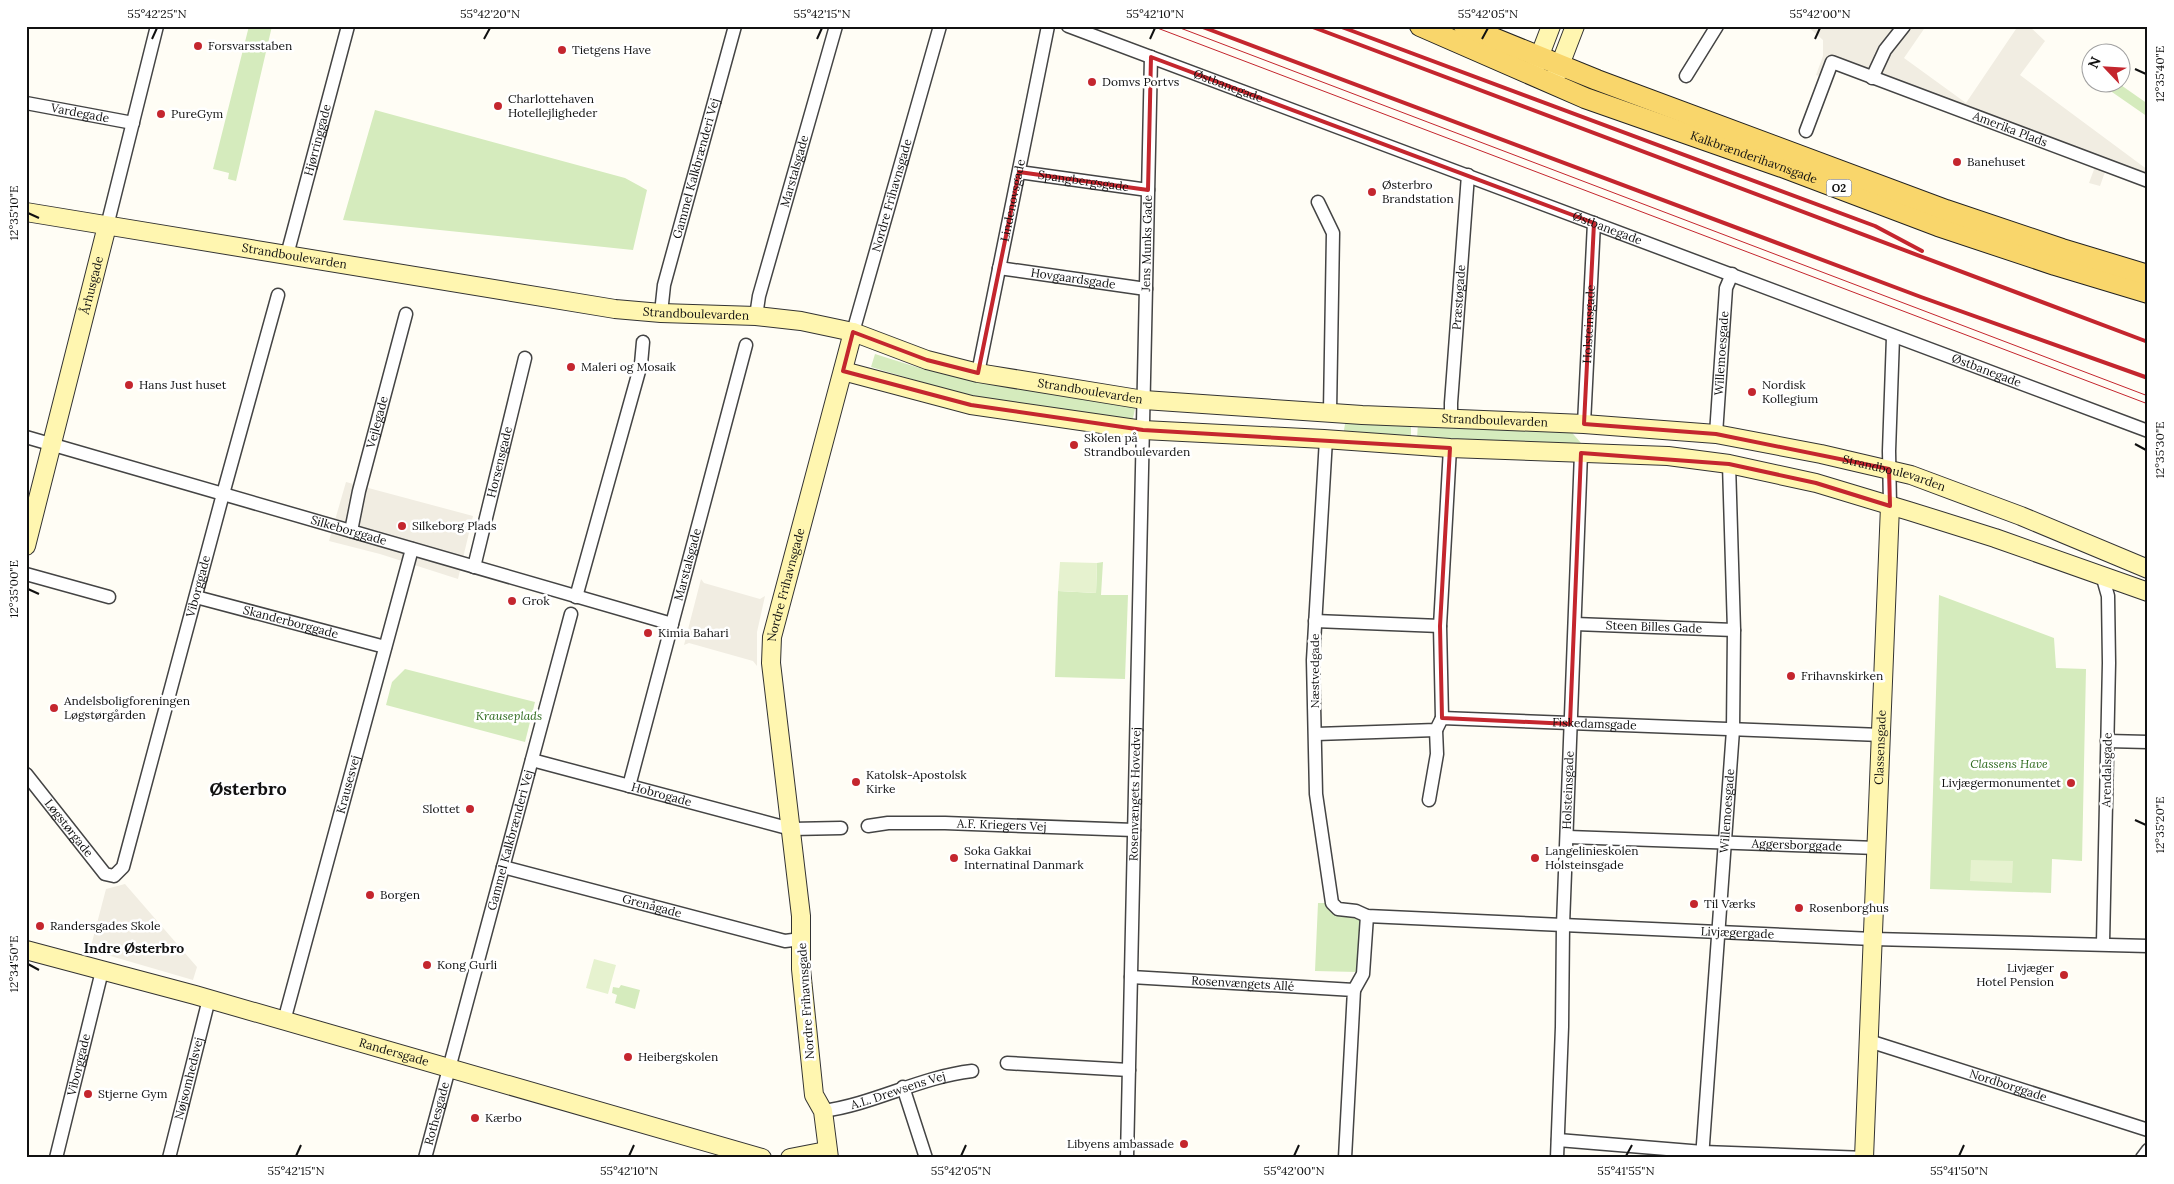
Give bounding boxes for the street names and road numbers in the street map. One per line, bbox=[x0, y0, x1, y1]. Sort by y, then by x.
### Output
street label: Østbanegade bbox=[1191, 66, 1266, 106]
street label: Gammel Kalkbrænderi Vej bbox=[669, 96, 722, 240]
street label: Vardegade bbox=[49, 100, 111, 126]
street label: Hjørringgade bbox=[300, 102, 334, 177]
street label: Amerika Plads bbox=[1970, 107, 2050, 150]
street label: Kalkbrænderihavnsgade bbox=[1688, 127, 1820, 187]
street label: Marstalsgade bbox=[777, 133, 812, 209]
street label: Nordre Frihavnsgade bbox=[868, 137, 915, 254]
street label: Lindenovsgade bbox=[997, 157, 1028, 243]
street label: Spangbergsgade bbox=[1037, 167, 1130, 194]
road number: O2 bbox=[1826, 180, 1852, 197]
street label: Jens Munks Gade bbox=[1138, 194, 1155, 293]
street label: Østbanegade bbox=[1571, 208, 1645, 248]
street label: Strandboulevarden bbox=[241, 240, 348, 272]
street label: Århusgade bbox=[77, 254, 106, 317]
street label: Præstøgade bbox=[1448, 264, 1468, 330]
street label: Hovgaardsgade bbox=[1030, 265, 1117, 292]
street label: Holsteinsgade bbox=[1579, 284, 1598, 364]
street label: Strandboulevarden bbox=[642, 303, 749, 323]
street label: Willemoesgade bbox=[1711, 310, 1731, 396]
street label: Østbanegade bbox=[1950, 350, 2024, 390]
street label: Strandboulevarden bbox=[1037, 375, 1144, 407]
street label: Vejlegade bbox=[362, 394, 391, 451]
street label: Strandboulevarden bbox=[1441, 410, 1548, 430]
street label: Horsensgade bbox=[483, 424, 515, 499]
street label: Strandboulevarden bbox=[1841, 451, 1948, 494]
street label: Silkeborggade bbox=[309, 512, 389, 548]
street label: Marstalsgade bbox=[670, 526, 704, 602]
street label: Nordre Frihavnsgade bbox=[764, 526, 808, 642]
street label: Viborggade bbox=[182, 553, 213, 620]
street label: Skanderborggade bbox=[242, 602, 341, 641]
street label: Steen Billes Gade bbox=[1606, 617, 1703, 636]
street label: Næstvedgade bbox=[1307, 633, 1322, 708]
street label: Classensgade bbox=[1871, 709, 1889, 785]
street label: Fiskedamsgade bbox=[1552, 714, 1637, 733]
street label: Rosenvængets Hovedvej bbox=[1125, 727, 1143, 861]
street label: Arendalsgade bbox=[2098, 732, 2115, 809]
street label: Holsteinsgade bbox=[1559, 750, 1577, 830]
street label: Krausesvej bbox=[333, 754, 363, 815]
street label: Gammel Kalkbrænderi Vej bbox=[484, 768, 536, 912]
street label: Willemoesgade bbox=[1716, 768, 1737, 854]
street label: Hobrogade bbox=[630, 779, 694, 809]
street label: Løgstørgade bbox=[42, 796, 97, 860]
street label: A.F. Kriegers Vej bbox=[956, 815, 1047, 834]
street label: Aggersborggade bbox=[1750, 836, 1843, 854]
street label: Grenågade bbox=[621, 891, 684, 921]
street label: Livjægergade bbox=[1700, 923, 1775, 942]
street label: Nordre Frihavnsgade bbox=[794, 942, 817, 1060]
street label: Rosenvængets Allé bbox=[1191, 973, 1295, 994]
street label: Viborggade bbox=[63, 1032, 93, 1098]
street label: Nøjsomhedsvej bbox=[171, 1035, 206, 1121]
street label: Randersgade bbox=[357, 1035, 431, 1069]
street label: Nordborggade bbox=[1968, 1065, 2049, 1104]
street label: A.L. Drewsens Vej bbox=[848, 1068, 947, 1112]
street label: Rothesgade bbox=[421, 1080, 452, 1147]

